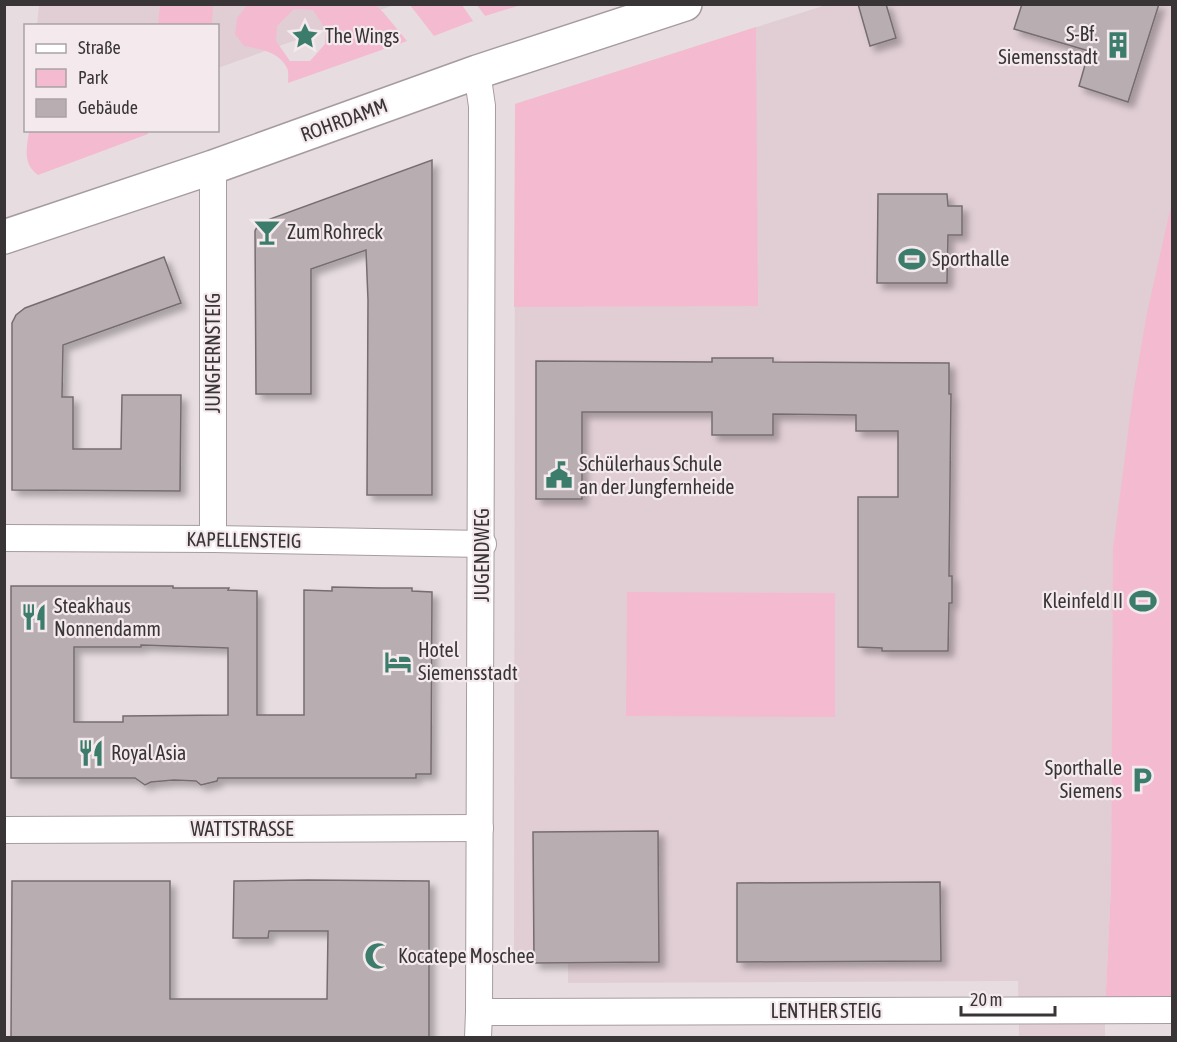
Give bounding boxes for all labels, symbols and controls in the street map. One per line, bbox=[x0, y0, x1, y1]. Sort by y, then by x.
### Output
place icon: The Wings bbox=[290, 21, 320, 51]
place label: S-Bf. Siemensstadt bbox=[998, 22, 1098, 68]
legend bbox=[24, 24, 219, 132]
place label: The Wings bbox=[325, 24, 399, 47]
building icon: S-Bf. Siemensstadt bbox=[1103, 30, 1133, 60]
text: Straße bbox=[78, 37, 121, 58]
text: Park bbox=[78, 67, 108, 88]
street label: ROHRDAMM bbox=[297, 93, 390, 146]
text: Gebäude bbox=[78, 97, 138, 118]
bar icon: Zum Rohreck bbox=[252, 217, 282, 247]
place label: Zum Rohreck bbox=[287, 220, 383, 243]
sports icon: Sporthalle bbox=[897, 244, 927, 274]
place label: Sporthalle bbox=[932, 247, 1009, 270]
street label: JUNGFERNSTEIG bbox=[201, 293, 224, 413]
place label: Schülerhaus Schule an der Jungfernheide bbox=[579, 452, 734, 498]
public building icon: Schülerhaus Schule an der Jungfernheide bbox=[544, 460, 574, 490]
street label: JUGENDWEG bbox=[470, 508, 493, 602]
street label: KAPELLENSTEIG bbox=[186, 527, 302, 552]
sports icon: Kleinfeld II bbox=[1128, 586, 1158, 616]
place label: Kleinfeld II bbox=[1043, 589, 1123, 612]
place label: Steakhaus Nonnendamm bbox=[54, 594, 161, 640]
restaurant icon: Steakhaus Nonnendamm bbox=[19, 602, 49, 632]
place label: Hotel Siemensstadt bbox=[418, 638, 518, 684]
hotel icon: Hotel Siemensstadt bbox=[383, 647, 413, 677]
restaurant icon: Royal Asia bbox=[76, 738, 106, 768]
place label: Royal Asia bbox=[111, 741, 186, 764]
place label: Sporthalle Siemens bbox=[1045, 756, 1122, 802]
parking icon: Sporthalle Siemens bbox=[1127, 765, 1157, 795]
street label: WATTSTRASSE bbox=[191, 817, 294, 840]
mosque icon: Kocatepe Moschee bbox=[363, 941, 393, 971]
place label: Kocatepe Moschee bbox=[398, 944, 534, 967]
scale bar bbox=[961, 979, 1056, 1017]
text: 20 m bbox=[970, 989, 1002, 1010]
street label: LENTHER STEIG bbox=[770, 999, 882, 1022]

